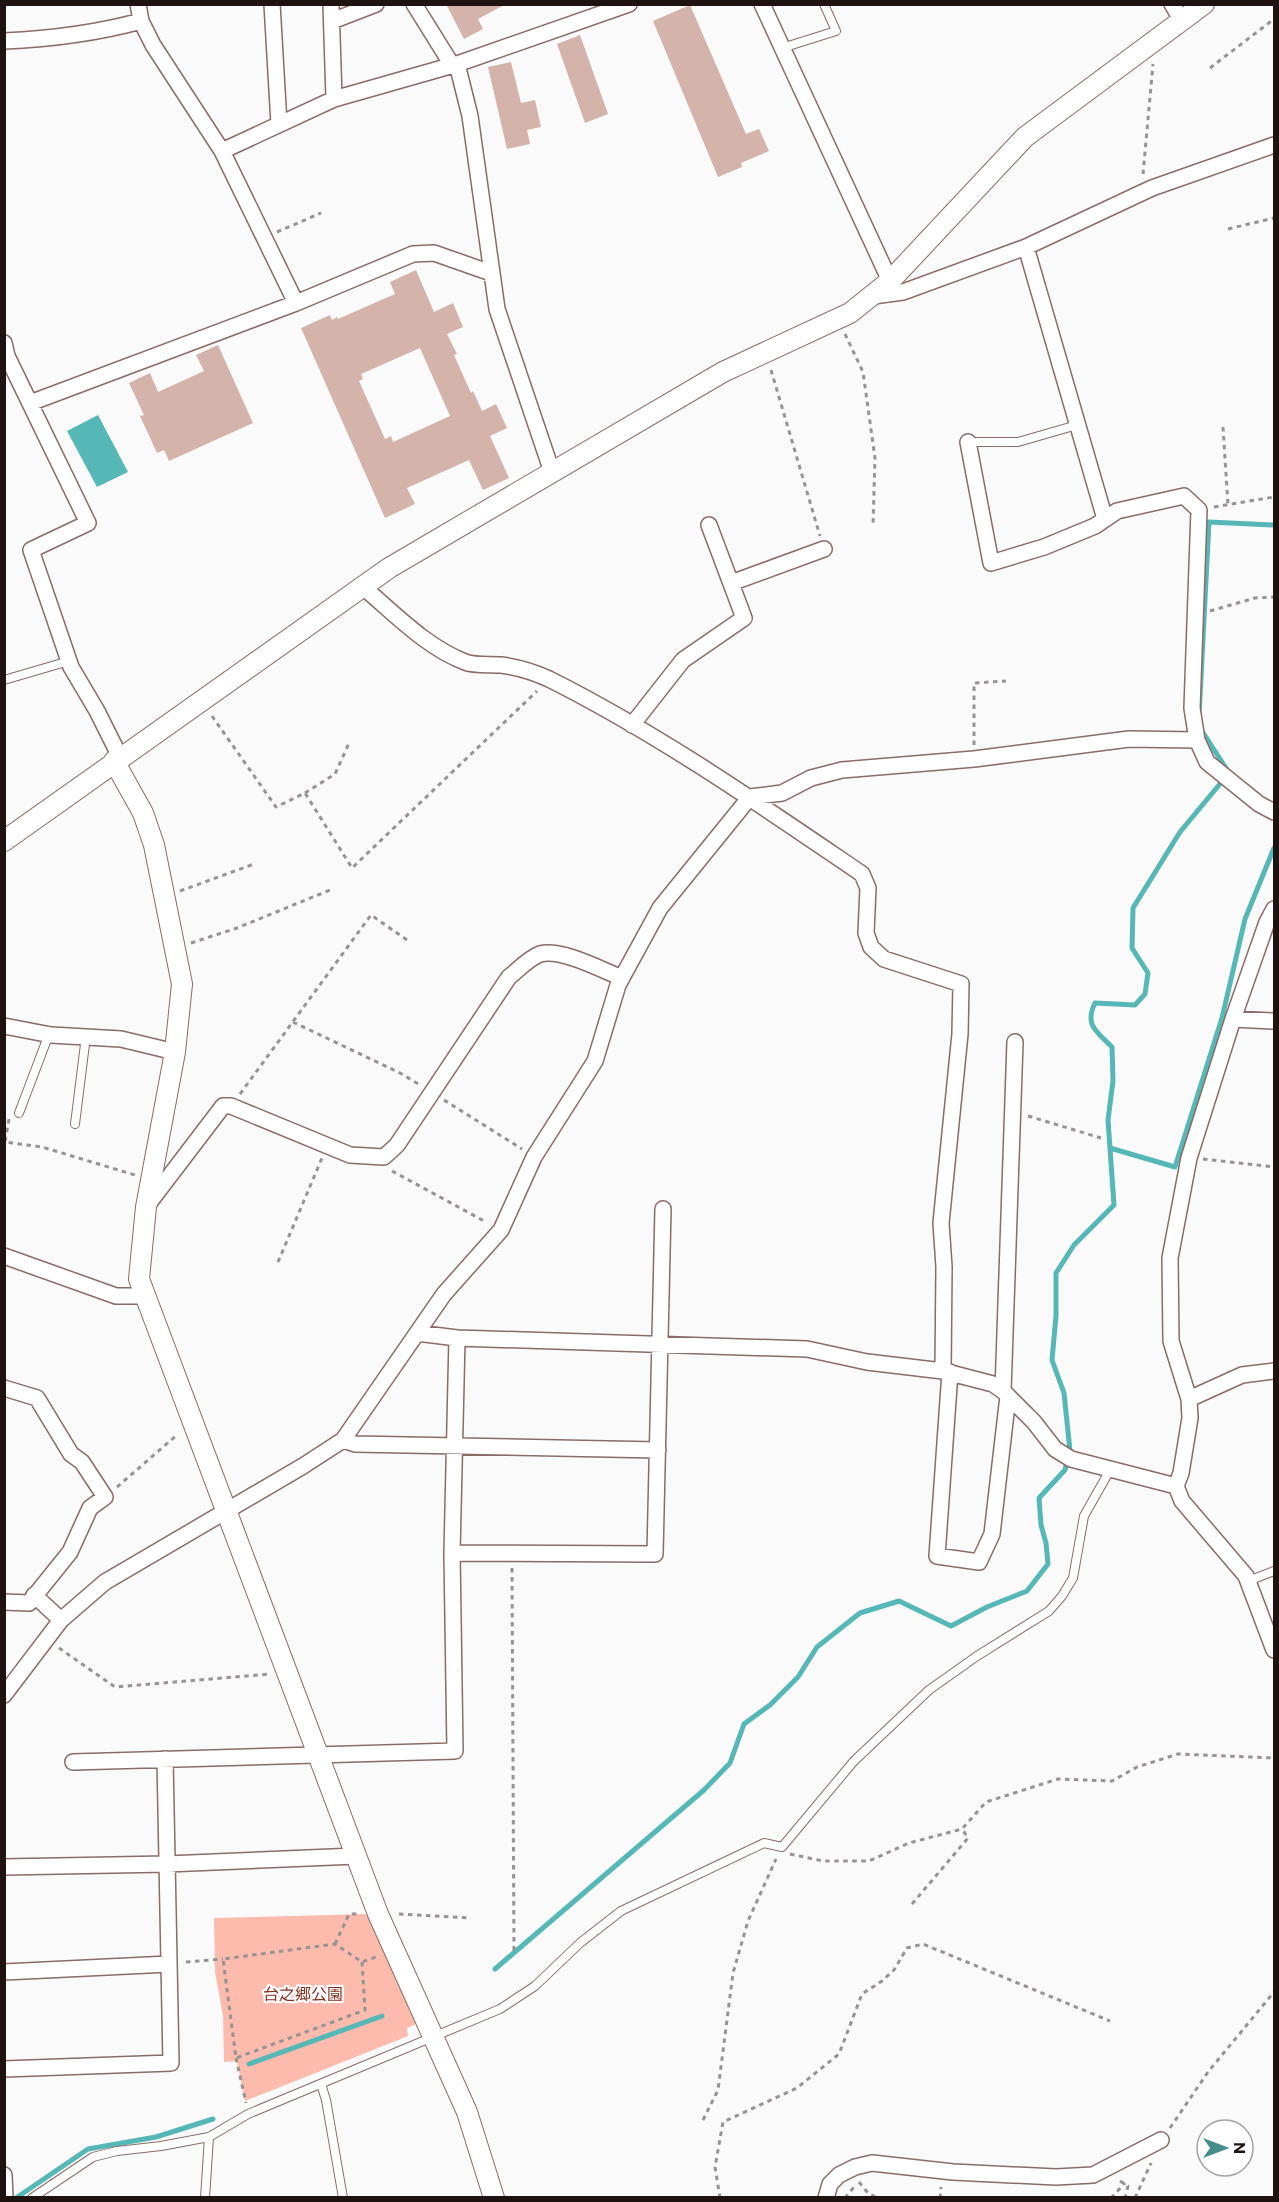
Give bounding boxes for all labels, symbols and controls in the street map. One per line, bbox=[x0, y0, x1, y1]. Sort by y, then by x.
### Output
park label: 台之郷公園 bbox=[263, 1984, 343, 2003]
north arrow bbox=[1195, 2118, 1255, 2178]
text: N bbox=[1231, 2142, 1250, 2154]

